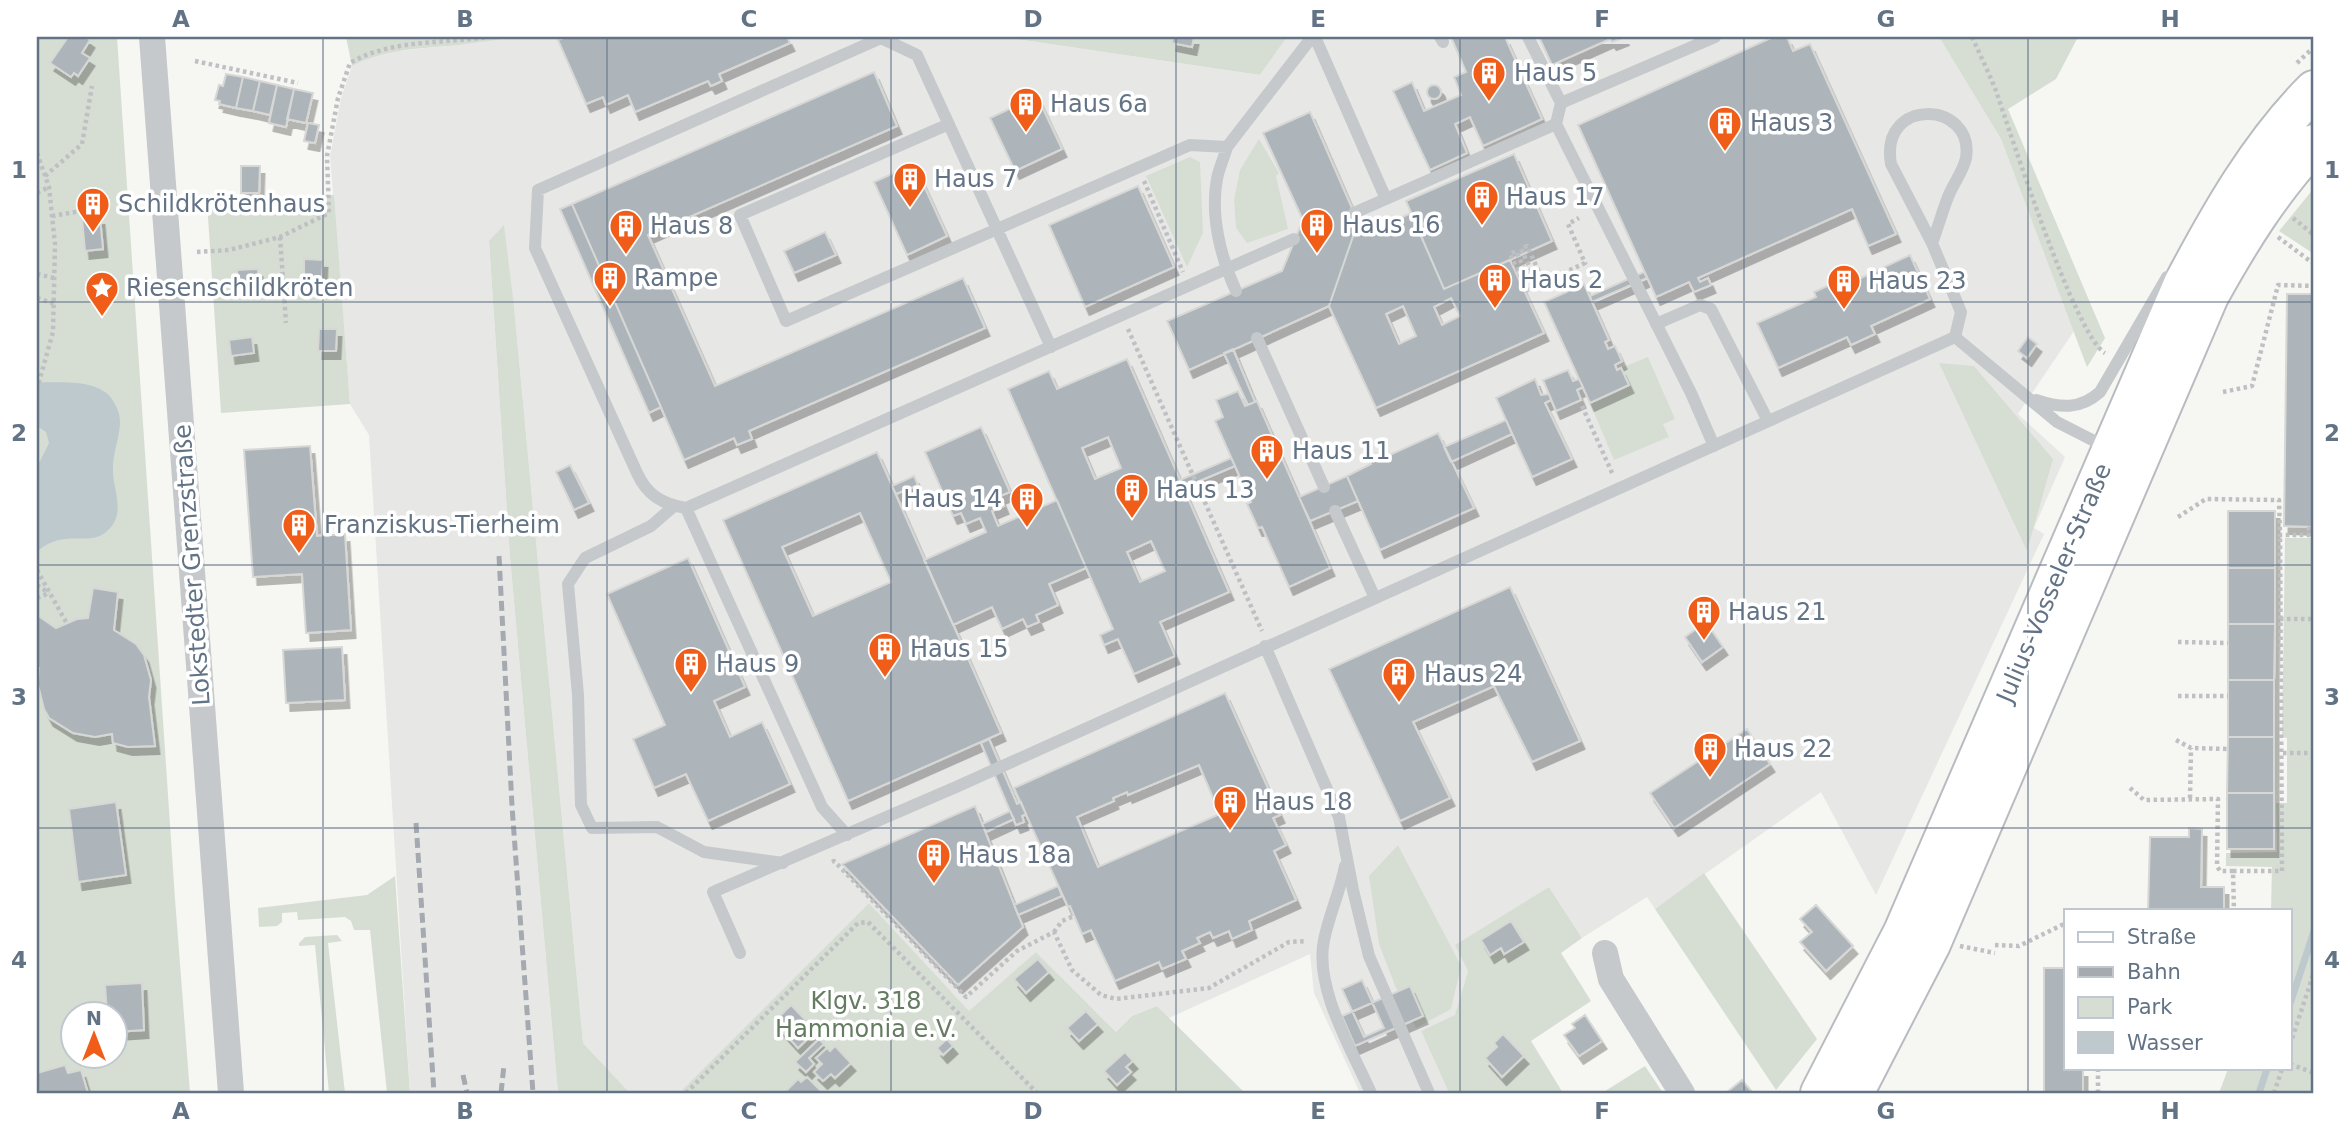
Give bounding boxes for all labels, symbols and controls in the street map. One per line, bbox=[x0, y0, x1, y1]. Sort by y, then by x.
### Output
text: A bbox=[172, 6, 190, 32]
text: B bbox=[456, 6, 474, 32]
text: C bbox=[741, 6, 757, 32]
text: D bbox=[1023, 6, 1043, 32]
text: E bbox=[1310, 6, 1326, 32]
text: F bbox=[1594, 6, 1610, 32]
text: G bbox=[1877, 6, 1895, 32]
text: H bbox=[2160, 6, 2180, 32]
building icon: Haus 5 bbox=[1470, 54, 1508, 103]
place label: Haus 5 bbox=[1514, 59, 1597, 87]
building icon: Haus 6a bbox=[1007, 85, 1045, 134]
place label: Haus 6a bbox=[1050, 90, 1148, 118]
building icon: Haus 3 bbox=[1706, 104, 1744, 153]
place label: Haus 3 bbox=[1750, 109, 1833, 137]
text: 1 bbox=[11, 157, 27, 183]
text: 1 bbox=[2324, 157, 2340, 183]
building icon: Haus 7 bbox=[891, 160, 929, 209]
place label: Haus 7 bbox=[934, 165, 1017, 193]
building icon: Haus 17 bbox=[1463, 178, 1501, 227]
place label: Haus 17 bbox=[1506, 183, 1605, 211]
building icon: Schildkrötenhaus bbox=[74, 185, 112, 234]
place label: Schildkrötenhaus bbox=[118, 190, 325, 218]
building icon: Haus 16 bbox=[1298, 206, 1336, 255]
building icon: Haus 8 bbox=[607, 207, 645, 256]
place label: Haus 16 bbox=[1342, 211, 1441, 239]
place label: Haus 8 bbox=[650, 212, 733, 240]
building icon: Rampe bbox=[591, 259, 629, 308]
building icon: Haus 2 bbox=[1476, 261, 1514, 310]
building icon: Haus 23 bbox=[1825, 262, 1863, 311]
place label: Rampe bbox=[634, 264, 718, 292]
place label: Haus 2 bbox=[1520, 266, 1603, 294]
place label: Haus 23 bbox=[1868, 267, 1967, 295]
place icon: Riesenschildkröten bbox=[83, 269, 121, 318]
place label: Riesenschildkröten bbox=[126, 274, 353, 302]
text: 2 bbox=[11, 420, 27, 446]
text: 2 bbox=[2324, 420, 2340, 446]
street label: Lokstedter Grenzstraße bbox=[168, 423, 216, 707]
building icon: Haus 11 bbox=[1248, 432, 1286, 481]
place label: Haus 11 bbox=[1292, 437, 1391, 465]
street label: Julius-Vosseler-Straße bbox=[1990, 459, 2117, 709]
building icon: Haus 13 bbox=[1113, 471, 1151, 520]
place label: Haus 13 bbox=[1156, 476, 1255, 504]
building icon: Haus 14 bbox=[1008, 480, 1046, 529]
place label: Haus 14 bbox=[903, 485, 1002, 513]
building icon: Franziskus-Tierheim bbox=[280, 506, 318, 555]
place label: Franziskus-Tierheim bbox=[324, 511, 560, 539]
building icon: Haus 21 bbox=[1685, 593, 1723, 642]
place label: Haus 21 bbox=[1728, 598, 1827, 626]
building icon: Haus 15 bbox=[866, 630, 904, 679]
place label: Haus 15 bbox=[910, 635, 1009, 663]
building icon: Haus 9 bbox=[672, 645, 710, 694]
place label: Haus 9 bbox=[716, 650, 799, 678]
building icon: Haus 24 bbox=[1380, 655, 1418, 704]
place label: Haus 24 bbox=[1424, 660, 1523, 688]
text: 3 bbox=[11, 684, 27, 710]
text: 3 bbox=[2324, 684, 2340, 710]
building icon: Haus 22 bbox=[1691, 730, 1729, 779]
place label: Haus 22 bbox=[1734, 735, 1833, 763]
building icon: Haus 18 bbox=[1211, 783, 1249, 832]
place label: Haus 18 bbox=[1254, 788, 1353, 816]
building icon: Haus 18a bbox=[915, 836, 953, 885]
place label: Haus 18a bbox=[958, 841, 1071, 869]
legend bbox=[2064, 909, 2292, 1070]
text: Straße bbox=[2127, 925, 2196, 949]
text: 4 bbox=[11, 947, 27, 973]
text: 4 bbox=[2324, 947, 2340, 973]
text: Bahn bbox=[2127, 960, 2181, 984]
park label: Klgv. 318 Hammonia e.V. bbox=[775, 987, 957, 1043]
text: Park bbox=[2127, 995, 2173, 1019]
north arrow bbox=[60, 1000, 130, 1070]
text: N bbox=[86, 1007, 102, 1029]
text: Wasser bbox=[2127, 1031, 2203, 1055]
text: A bbox=[172, 1098, 190, 1124]
text: B bbox=[456, 1098, 474, 1124]
text: C bbox=[741, 1098, 757, 1124]
text: D bbox=[1023, 1098, 1043, 1124]
text: E bbox=[1310, 1098, 1326, 1124]
text: F bbox=[1594, 1098, 1610, 1124]
text: G bbox=[1877, 1098, 1895, 1124]
text: H bbox=[2160, 1098, 2180, 1124]

